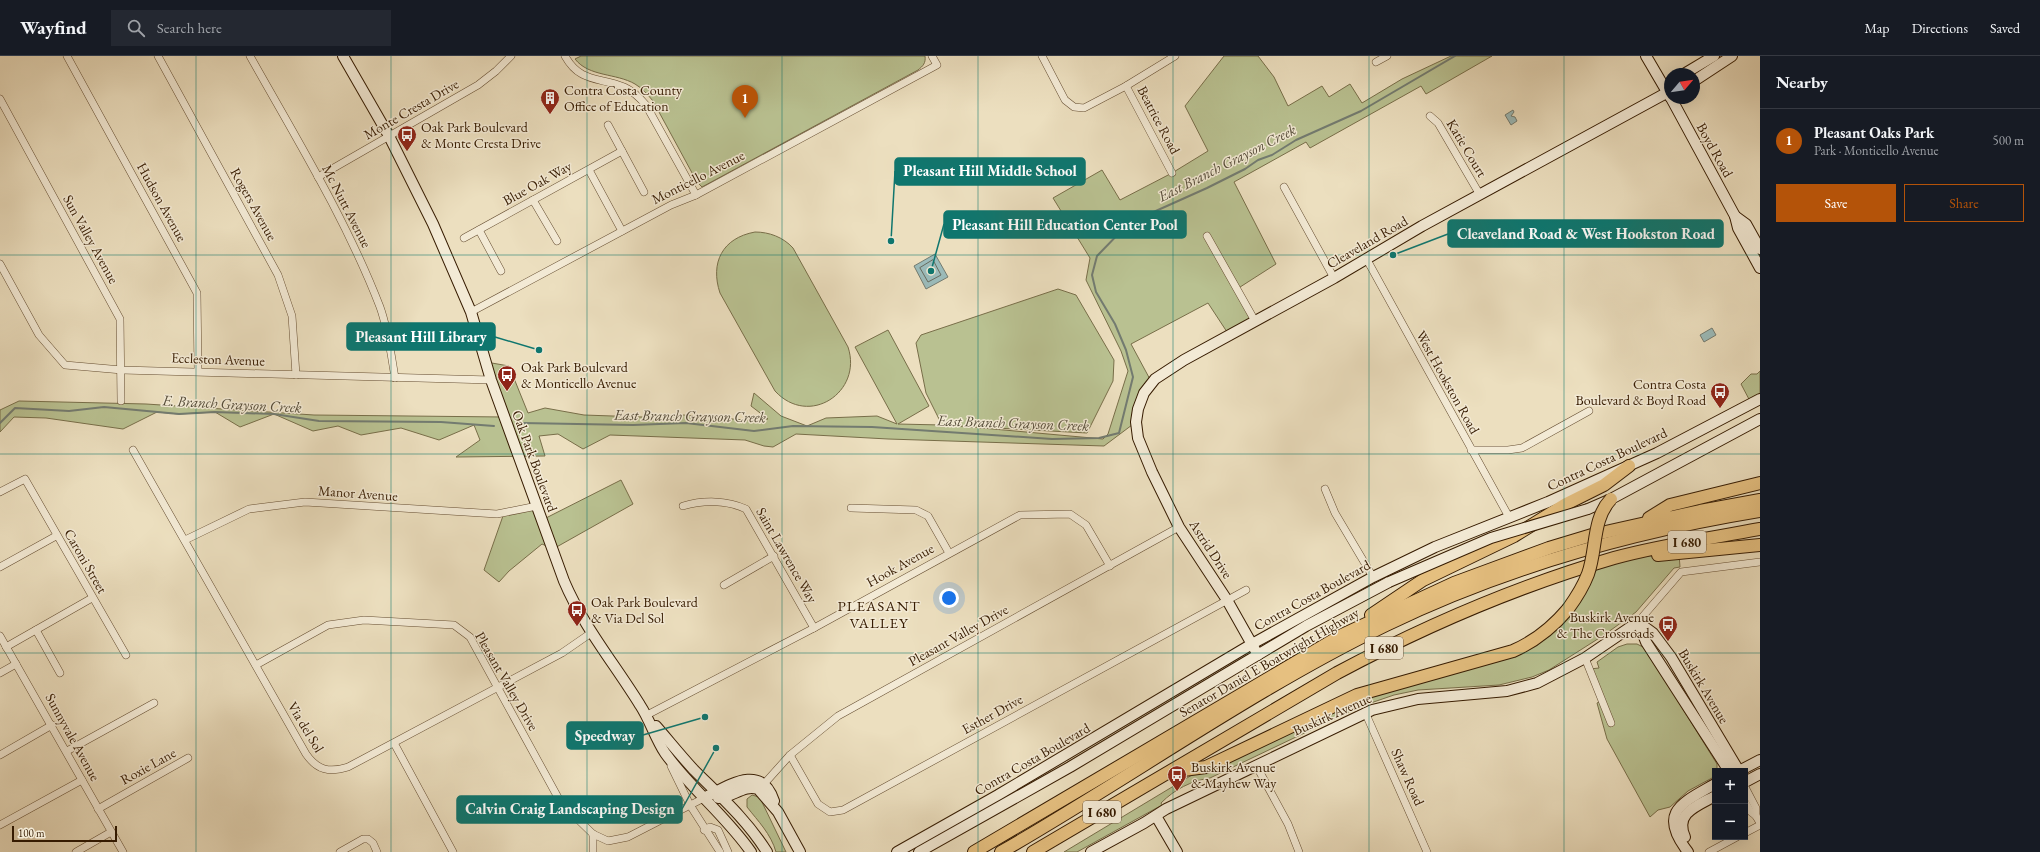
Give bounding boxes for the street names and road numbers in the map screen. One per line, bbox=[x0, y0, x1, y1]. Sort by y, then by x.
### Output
street label: Monte Cresta Drive bbox=[360, 74, 462, 143]
street label: Beatrice Road bbox=[1134, 83, 1185, 158]
street label: Katie Court bbox=[1443, 116, 1492, 181]
street label: Boyd Road bbox=[1693, 119, 1738, 181]
street label: Monticello Avenue bbox=[648, 146, 748, 208]
street label: Blue Oak Way bbox=[499, 156, 575, 209]
street label: Hudson Avenue bbox=[133, 159, 191, 245]
street label: Mc Nutt Avenue bbox=[318, 161, 376, 251]
street label: Rogers Avenue bbox=[227, 164, 282, 244]
street label: Sun Valley Avenue bbox=[59, 191, 123, 287]
street label: Cleaveland Road bbox=[1323, 211, 1412, 273]
street label: West Hookston Road bbox=[1412, 327, 1484, 438]
street label: Eccleston Avenue bbox=[171, 348, 266, 370]
street label: Oak Park Boulevard bbox=[508, 408, 562, 515]
street label: Contra Costa Boulevard bbox=[1544, 423, 1671, 495]
street label: Manor Avenue bbox=[318, 481, 399, 505]
street label: Saint Lawrence Way bbox=[752, 504, 822, 607]
street label: Astrid Drive bbox=[1185, 515, 1237, 582]
street label: Caroni Street bbox=[60, 526, 112, 597]
road number: I 680 bbox=[1668, 531, 1706, 553]
street label: Hook Avenue bbox=[863, 539, 937, 591]
street label: Contra Costa Boulevard bbox=[1251, 555, 1374, 635]
street label: Pleasant Valley Drive bbox=[905, 600, 1012, 670]
street label: Senator Daniel E Boatwright Highway bbox=[1176, 603, 1363, 721]
street label: Pleasant Valley Drive bbox=[471, 628, 543, 734]
road number: I 680 bbox=[1365, 637, 1403, 659]
street label: Buskirk Avenue bbox=[1675, 645, 1734, 727]
street label: Buskirk Avenue bbox=[1290, 688, 1375, 739]
street label: Sunnyvale Avenue bbox=[41, 690, 105, 784]
street label: Esther Drive bbox=[958, 690, 1026, 738]
street label: Via del Sol bbox=[284, 698, 329, 756]
street label: Contra Costa Boulevard bbox=[971, 718, 1094, 799]
street label: Roxie Lane bbox=[117, 743, 179, 789]
street label: Shaw Road bbox=[1387, 746, 1429, 809]
road number: I 680 bbox=[1083, 801, 1121, 823]

